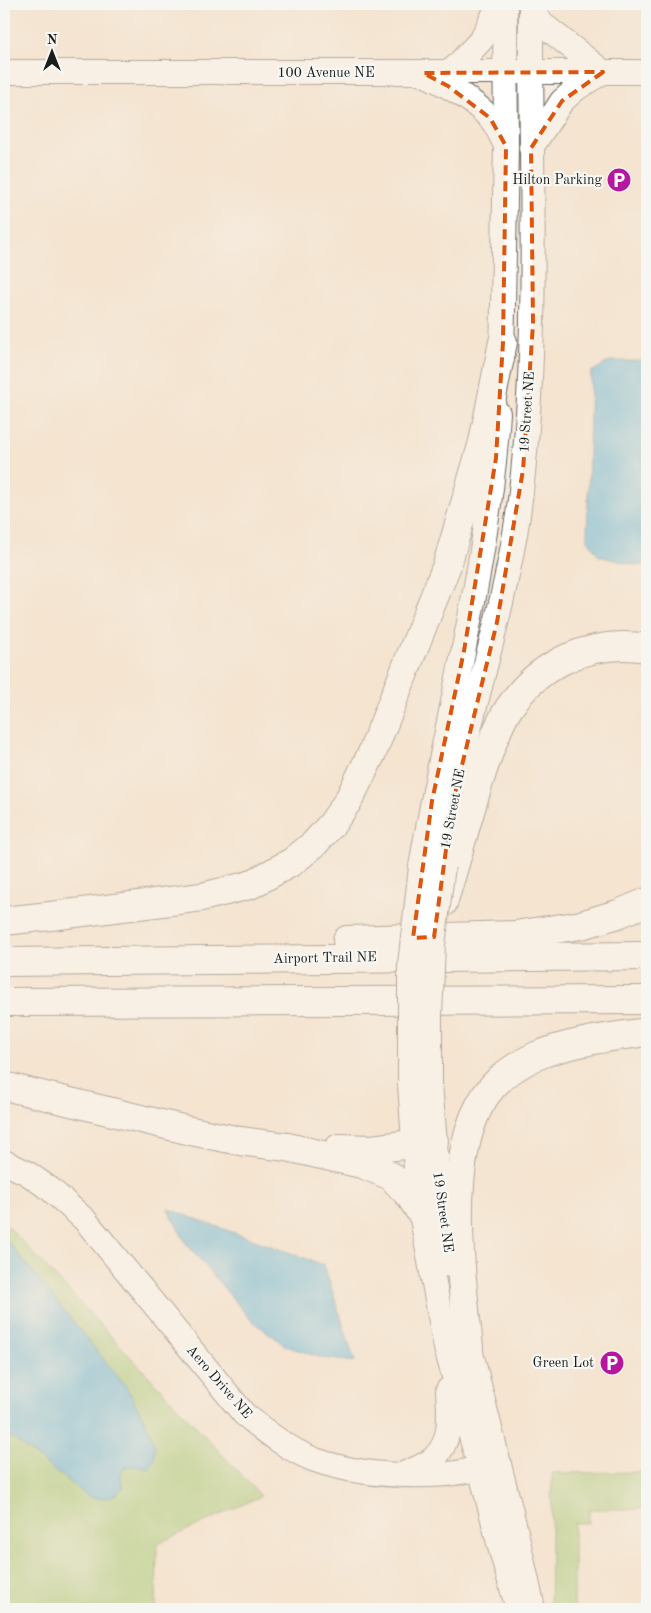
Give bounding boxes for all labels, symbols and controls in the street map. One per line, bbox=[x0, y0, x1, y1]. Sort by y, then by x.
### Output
north arrow bbox=[28, 28, 78, 78]
text: N bbox=[47, 33, 58, 47]
street label: 100 Avenue NE bbox=[277, 66, 375, 80]
parking icon: Hilton Parking bbox=[606, 167, 632, 193]
place label: Hilton Parking bbox=[512, 173, 602, 187]
street label: 19 Street NE bbox=[517, 371, 537, 453]
street label: 19 Street NE bbox=[438, 768, 468, 850]
street label: Airport Trail NE bbox=[273, 950, 377, 966]
street label: 19 Street NE bbox=[430, 1171, 456, 1253]
street label: Aero Drive NE bbox=[184, 1343, 254, 1421]
parking icon: Green Lot bbox=[599, 1350, 625, 1376]
place label: Green Lot bbox=[533, 1356, 594, 1370]

